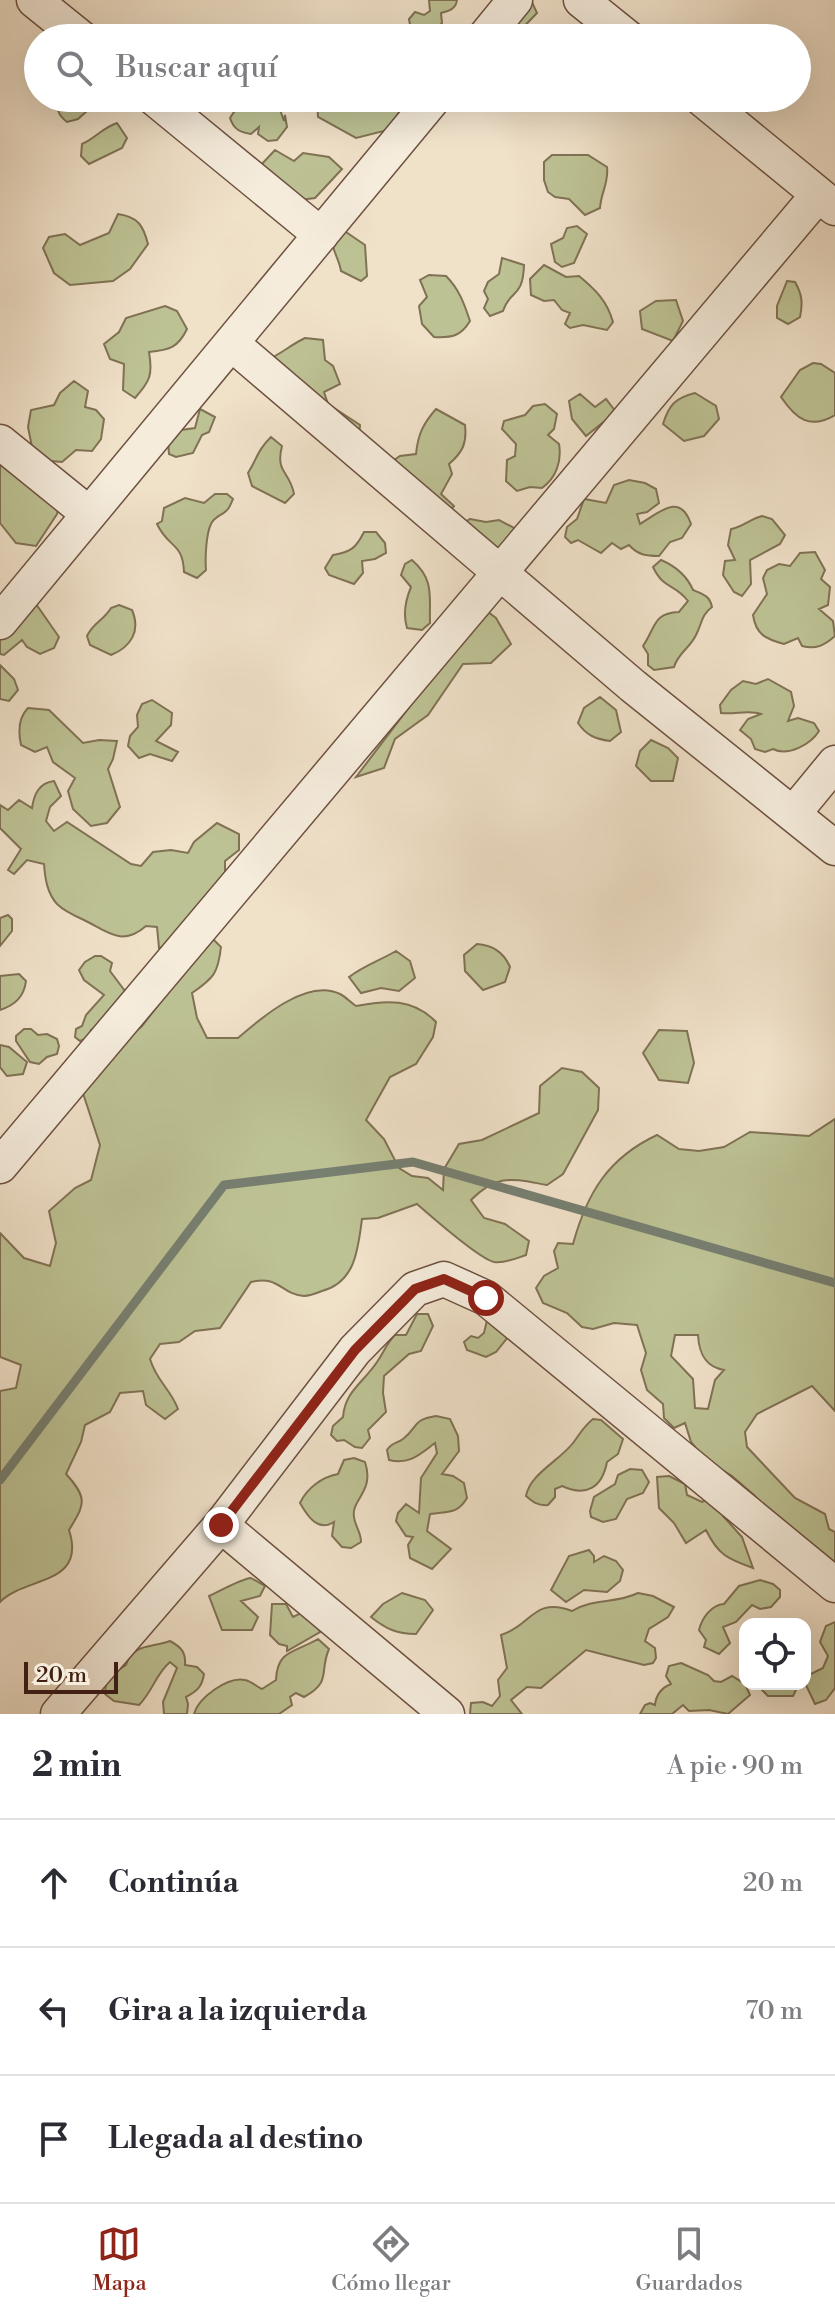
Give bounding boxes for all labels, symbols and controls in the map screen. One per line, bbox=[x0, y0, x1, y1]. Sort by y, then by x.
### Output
search box bbox=[24, 24, 811, 112]
icon: search bbox=[52, 46, 96, 90]
text: Buscar aquí bbox=[116, 49, 278, 87]
route start bbox=[468, 1280, 504, 1316]
route end bbox=[203, 1507, 239, 1543]
map controls bbox=[739, 1618, 811, 1690]
button: locate bbox=[739, 1618, 811, 1690]
scale bar bbox=[24, 1658, 118, 1694]
text: 20 m bbox=[36, 1662, 87, 1689]
text: 2 min bbox=[32, 1745, 121, 1787]
text: A pie · 90 m bbox=[667, 1750, 803, 1782]
icon: ahead bbox=[32, 1861, 76, 1905]
text: Continúa bbox=[108, 1864, 239, 1902]
text: 20 m bbox=[743, 1867, 803, 1899]
icon: left bbox=[32, 1989, 76, 2033]
text: Gira a la izquierda bbox=[108, 1992, 367, 2030]
text: 70 m bbox=[745, 1995, 803, 2027]
icon: arrive bbox=[32, 2117, 76, 2161]
text: Llegada al destino bbox=[108, 2120, 363, 2158]
tab: Mapa bbox=[92, 2222, 147, 2297]
tab: Cómo llegar bbox=[331, 2222, 451, 2297]
tab: Guardados bbox=[635, 2222, 743, 2297]

